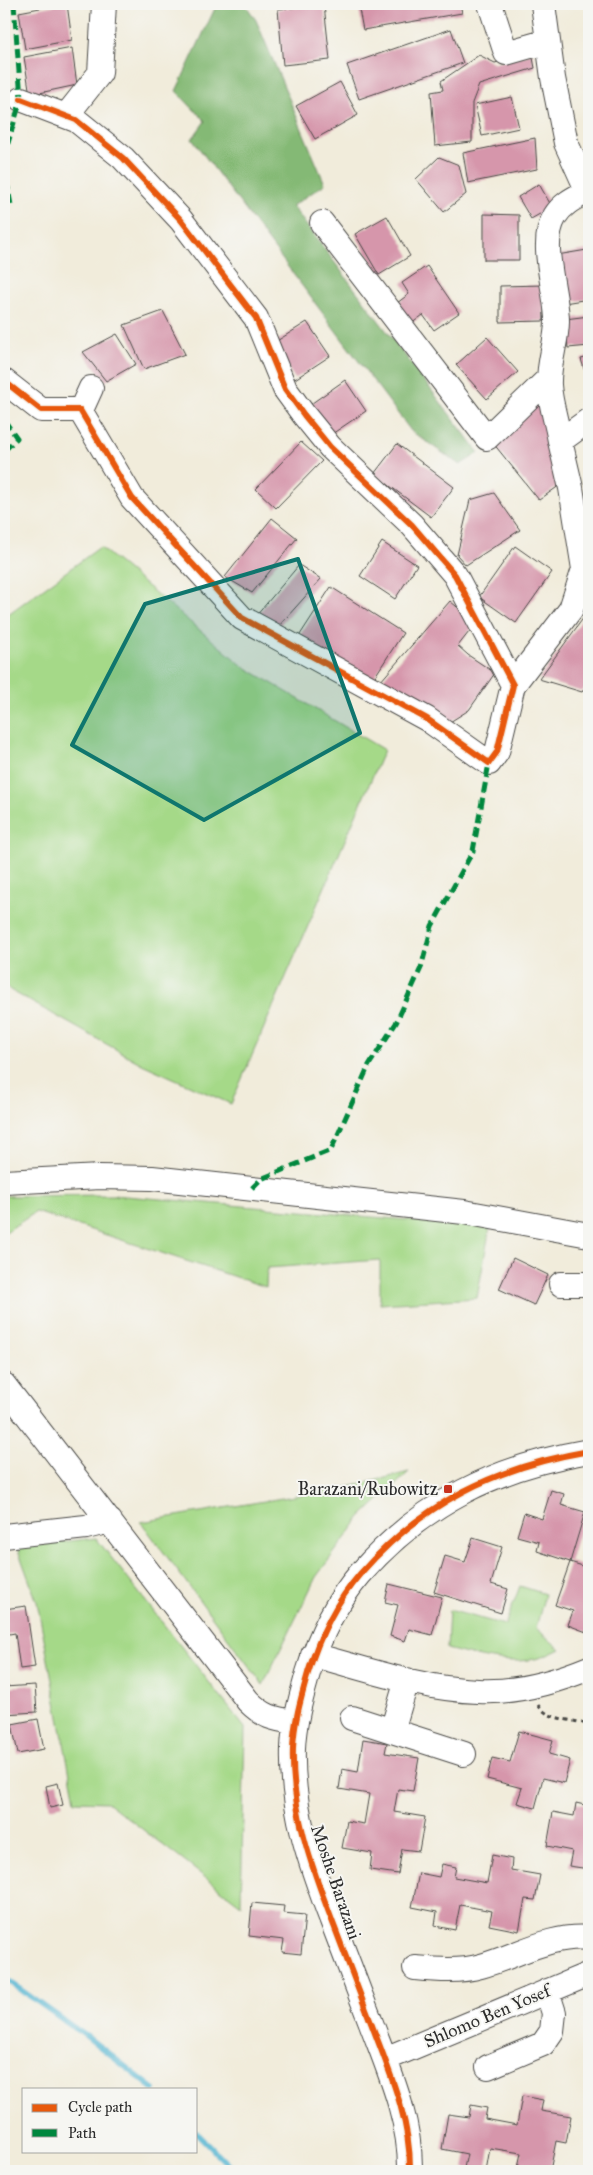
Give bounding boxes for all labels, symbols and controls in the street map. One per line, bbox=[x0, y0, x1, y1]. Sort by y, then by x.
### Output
place label: Barazani/Rubowitz bbox=[297, 1478, 438, 1500]
marker: Barazani/Rubowitz bbox=[442, 1483, 454, 1495]
street label: Moshe Barazani bbox=[306, 1822, 366, 1942]
street label: Shlomo Ben Yosef bbox=[421, 1978, 556, 2052]
legend bbox=[22, 2088, 198, 2152]
text: Cycle path bbox=[68, 2098, 133, 2116]
text: Path bbox=[68, 2124, 97, 2142]

